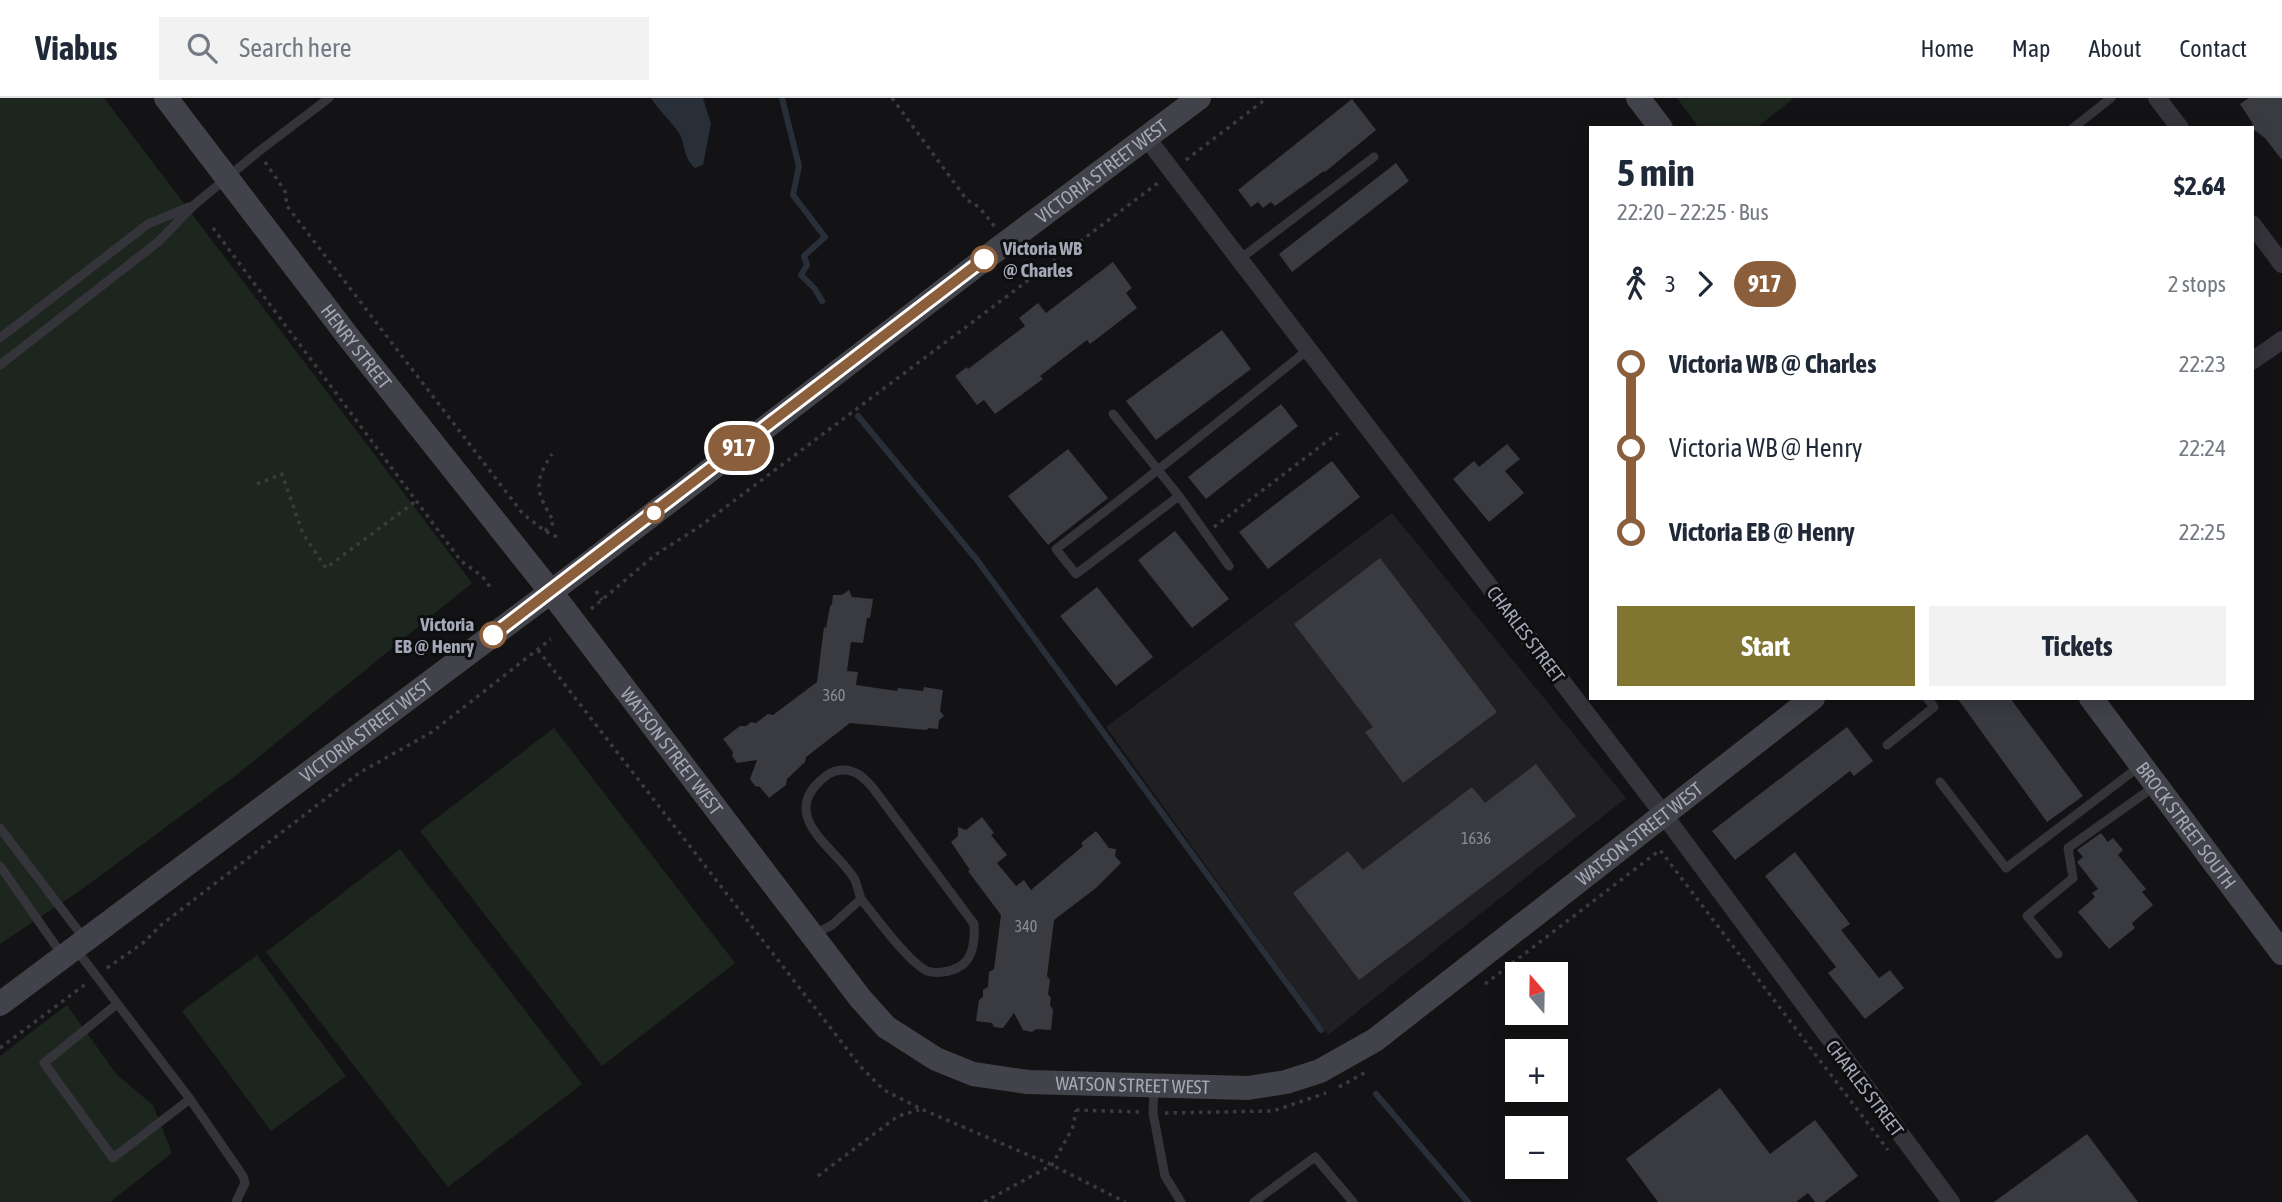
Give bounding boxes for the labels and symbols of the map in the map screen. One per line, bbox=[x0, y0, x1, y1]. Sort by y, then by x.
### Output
street label: VICTORIA STREET WEST bbox=[1031, 114, 1172, 228]
place label: Victoria WB @ Charles bbox=[1002, 237, 1082, 281]
marker: Victoria WB @ Charles bbox=[971, 246, 997, 272]
street label: HENRY STREET bbox=[316, 300, 397, 394]
line badge: 917 bbox=[699, 425, 779, 471]
unlabelled marker bbox=[644, 503, 664, 523]
street label: CHARLES STREET bbox=[1483, 582, 1570, 687]
place label: Victoria EB @ Henry bbox=[395, 613, 474, 657]
marker: Victoria EB @ Henry bbox=[480, 622, 506, 648]
street label: VICTORIA STREET WEST bbox=[296, 673, 437, 787]
street label: WATSON STREET WEST bbox=[616, 683, 728, 820]
house number: 360 bbox=[823, 686, 845, 704]
street label: BROCK STREET SOUTH bbox=[2132, 758, 2241, 893]
street label: WATSON STREET WEST bbox=[1572, 777, 1707, 890]
house number: 1636 bbox=[1461, 829, 1491, 847]
house number: 340 bbox=[1015, 917, 1037, 935]
north arrow bbox=[1505, 962, 1568, 1026]
street label: CHARLES STREET bbox=[1822, 1036, 1909, 1141]
street label: WATSON STREET WEST bbox=[1055, 1072, 1211, 1098]

